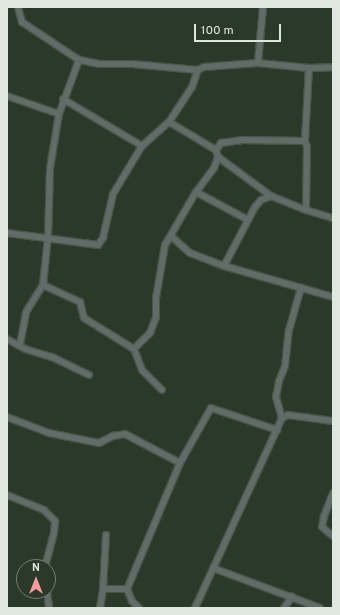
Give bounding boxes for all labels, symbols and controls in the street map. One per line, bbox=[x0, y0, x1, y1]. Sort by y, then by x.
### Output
scale bar bbox=[196, 16, 283, 42]
text: 100 m bbox=[201, 23, 234, 39]
north arrow bbox=[16, 559, 56, 599]
text: N bbox=[32, 561, 40, 575]

